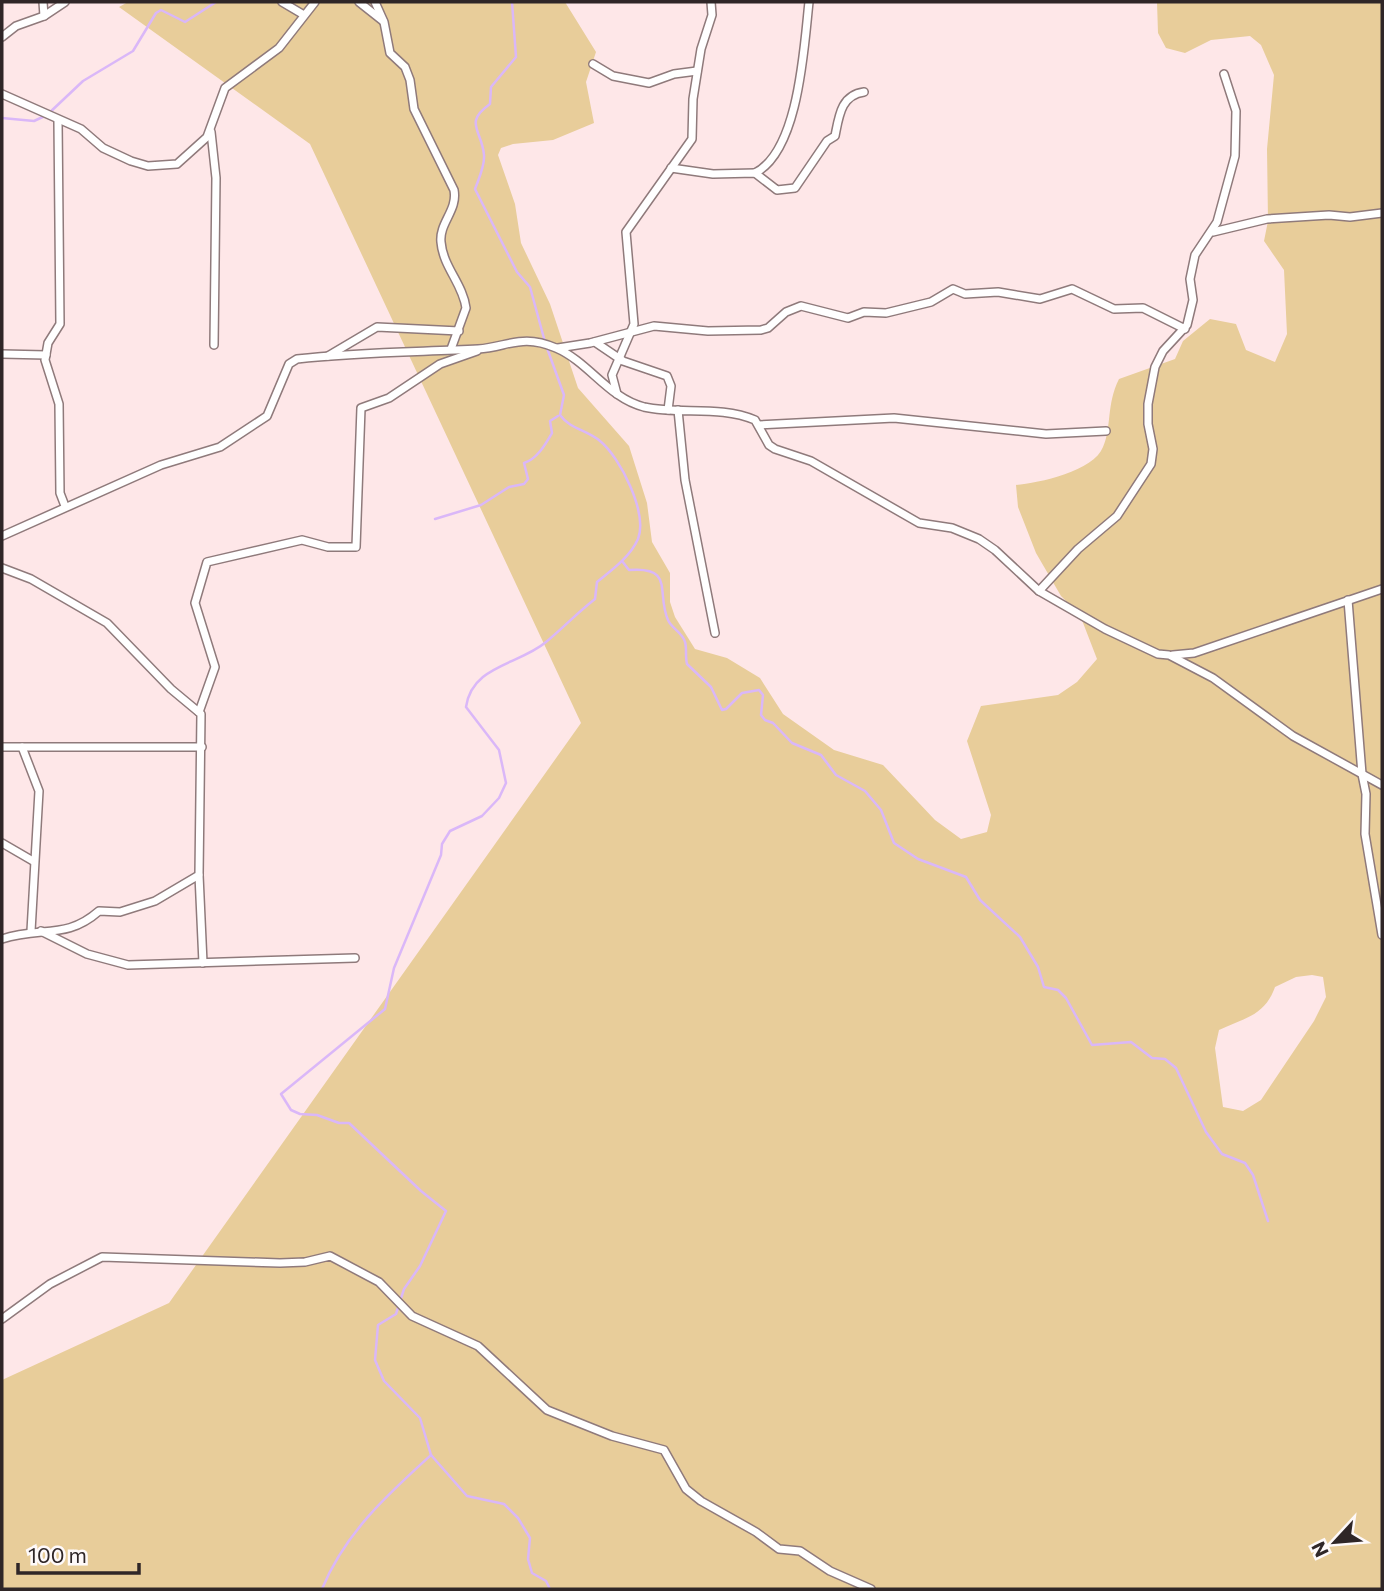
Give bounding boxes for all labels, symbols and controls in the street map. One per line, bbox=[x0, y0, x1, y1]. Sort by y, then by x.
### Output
north arrow bbox=[1300, 1507, 1370, 1577]
scale bar bbox=[18, 1532, 138, 1576]
text: N bbox=[1306, 1538, 1333, 1561]
text: 100 m bbox=[28, 1542, 87, 1567]

